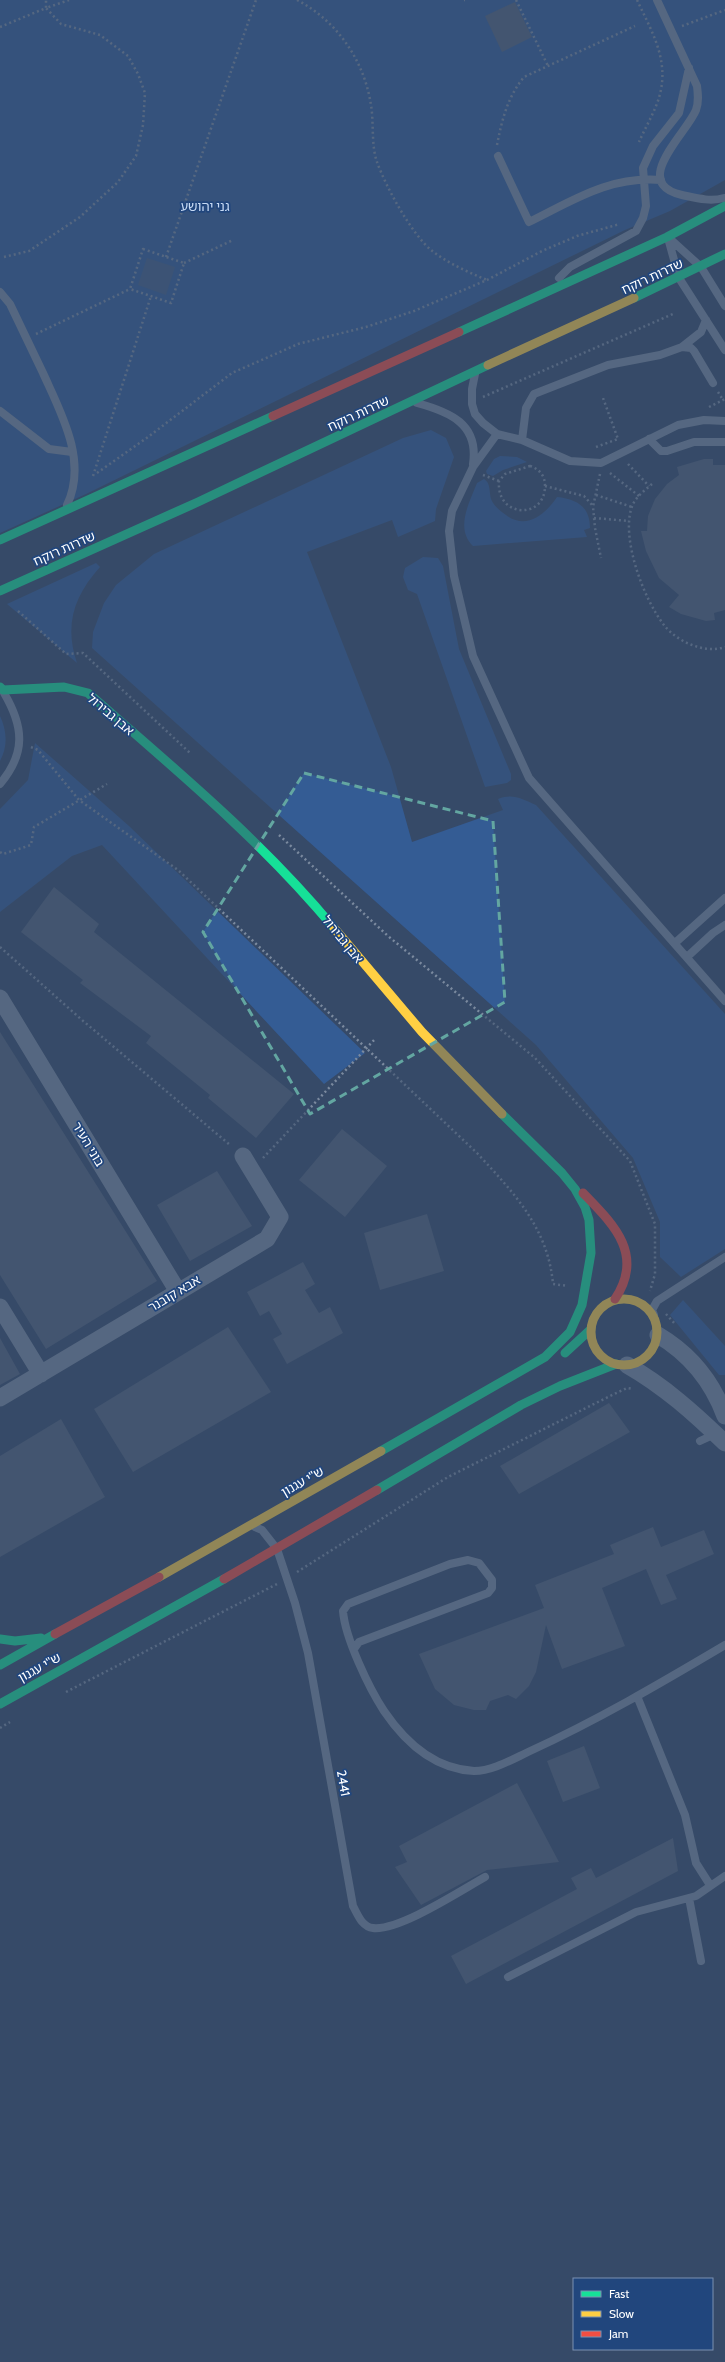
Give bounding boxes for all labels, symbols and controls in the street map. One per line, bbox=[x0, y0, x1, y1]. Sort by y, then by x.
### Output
park label: גני יהושע bbox=[180, 198, 230, 214]
street label: שדרות רוקח bbox=[619, 255, 685, 297]
street label: שדרות רוקח bbox=[325, 392, 391, 434]
street label: שדרות רוקח bbox=[31, 527, 97, 569]
street label: אבן גבירול bbox=[84, 690, 138, 738]
street label: אבן גבירול bbox=[319, 912, 367, 966]
street label: בוני העיר bbox=[70, 1119, 108, 1169]
street label: אבא קובנר bbox=[145, 1271, 203, 1315]
street label: ש''י עגנון bbox=[278, 1462, 326, 1500]
street label: ש''י עגנון bbox=[15, 1649, 63, 1685]
street label: 2441 bbox=[334, 1769, 354, 1797]
legend bbox=[573, 2278, 713, 2350]
text: Fast bbox=[609, 2286, 629, 2301]
text: Slow bbox=[609, 2306, 634, 2321]
text: Jam bbox=[608, 2326, 628, 2341]

